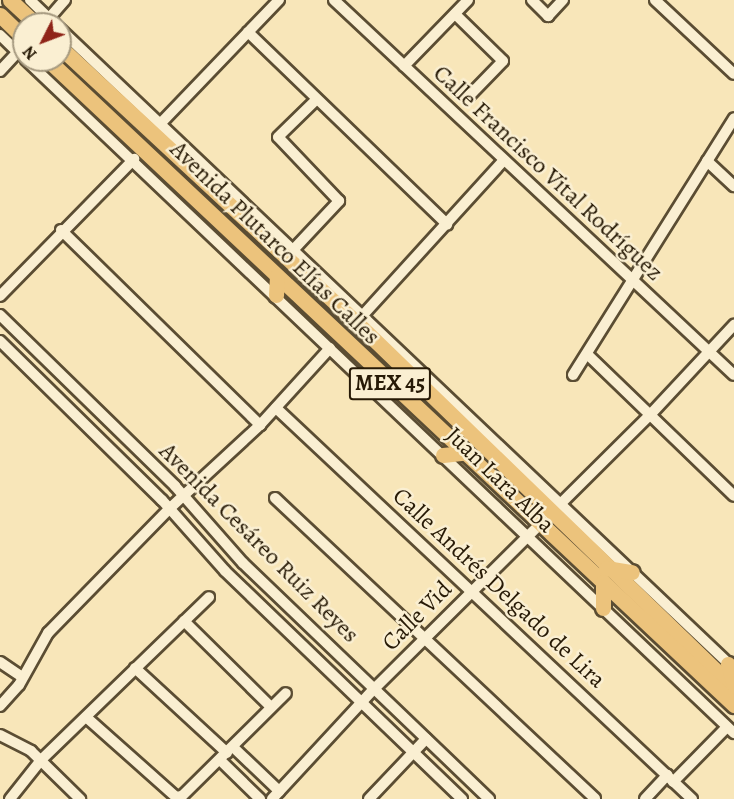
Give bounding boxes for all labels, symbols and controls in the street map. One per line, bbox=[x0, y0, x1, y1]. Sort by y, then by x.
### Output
north arrow bbox=[12, 12, 72, 72]
text: N bbox=[18, 41, 42, 64]
street label: Calle Francisco Vital Rodríguez bbox=[427, 59, 669, 287]
street label: Avenida Plutarco Elías Calles bbox=[164, 135, 386, 351]
road number: MEX 45 bbox=[348, 365, 432, 403]
street label: Juan Lara Alba bbox=[440, 421, 560, 539]
street label: Avenida Cesáreo Ruiz Reyes bbox=[153, 437, 365, 649]
street label: Calle Andrés Delgado de Lira bbox=[387, 482, 611, 694]
street label: Calle Vid bbox=[376, 575, 458, 657]

